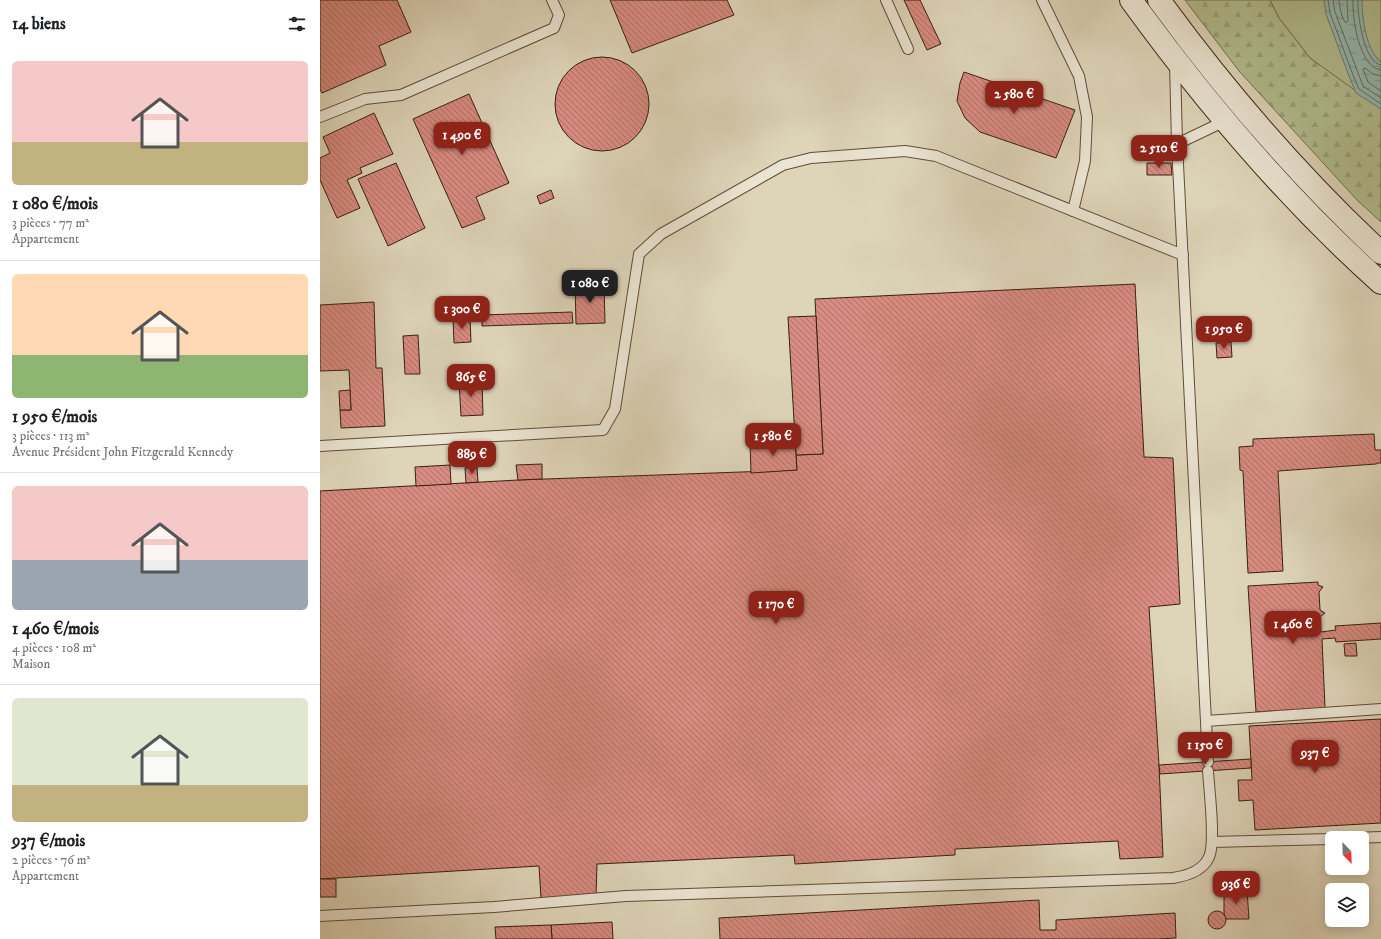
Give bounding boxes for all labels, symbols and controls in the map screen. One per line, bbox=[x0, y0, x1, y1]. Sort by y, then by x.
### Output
text: 14 biens bbox=[12, 13, 66, 35]
icon: filters bbox=[286, 13, 308, 35]
pin: 2 580 € bbox=[977, 81, 1051, 115]
text: 2 580 € bbox=[994, 86, 1034, 102]
icon: home bbox=[124, 87, 196, 159]
pin: 1 490 € bbox=[425, 122, 499, 156]
text: 1 490 € bbox=[443, 127, 481, 143]
pin: 2 510 € bbox=[1122, 135, 1196, 169]
text: 2 510 € bbox=[1140, 140, 1178, 156]
text: 1 080 €/mois bbox=[12, 193, 98, 215]
text: 3 pièces · 77 m² bbox=[12, 215, 89, 231]
text: Appartement bbox=[12, 231, 79, 247]
pin: 1 080 € bbox=[553, 270, 627, 304]
text: 1 080 € bbox=[571, 275, 609, 291]
pin: 1 300 € bbox=[425, 296, 499, 330]
icon: home bbox=[124, 300, 196, 372]
text: 1 300 € bbox=[444, 301, 480, 317]
pin: 1 950 € bbox=[1187, 316, 1261, 350]
text: 1 950 € bbox=[1205, 321, 1243, 337]
pin: 865 € bbox=[443, 364, 499, 398]
text: 865 € bbox=[456, 369, 486, 385]
text: 1 950 €/mois bbox=[12, 406, 97, 428]
pin: 1 580 € bbox=[736, 423, 810, 457]
text: 3 pièces · 113 m² bbox=[12, 428, 90, 444]
text: 1 580 € bbox=[754, 428, 792, 444]
pin: 889 € bbox=[444, 441, 500, 475]
text: Avenue Président John Fitzgerald Kennedy bbox=[12, 444, 233, 460]
text: 889 € bbox=[457, 446, 487, 462]
icon: home bbox=[124, 512, 196, 584]
pin: 1 170 € bbox=[739, 591, 813, 625]
text: 1 170 € bbox=[758, 596, 794, 612]
pin: 1 460 € bbox=[1256, 611, 1330, 645]
text: 1 460 € bbox=[1273, 616, 1313, 632]
text: 1 460 €/mois bbox=[12, 618, 99, 640]
text: 4 pièces · 108 m² bbox=[12, 640, 96, 656]
text: Maison bbox=[12, 656, 50, 672]
icon: home bbox=[124, 724, 196, 796]
pin: 1 150 € bbox=[1168, 732, 1242, 766]
text: 1 150 € bbox=[1187, 737, 1223, 753]
pin: 937 € bbox=[1287, 740, 1343, 774]
text: 937 € bbox=[1301, 745, 1329, 761]
text: 937 €/mois bbox=[12, 830, 85, 852]
north arrow bbox=[1325, 831, 1369, 875]
map controls bbox=[1325, 831, 1369, 927]
text: 2 pièces · 76 m² bbox=[12, 852, 90, 868]
text: Appartement bbox=[12, 868, 79, 884]
pin: 936 € bbox=[1208, 871, 1264, 905]
text: 936 € bbox=[1222, 876, 1250, 892]
button: layers bbox=[1325, 883, 1369, 927]

